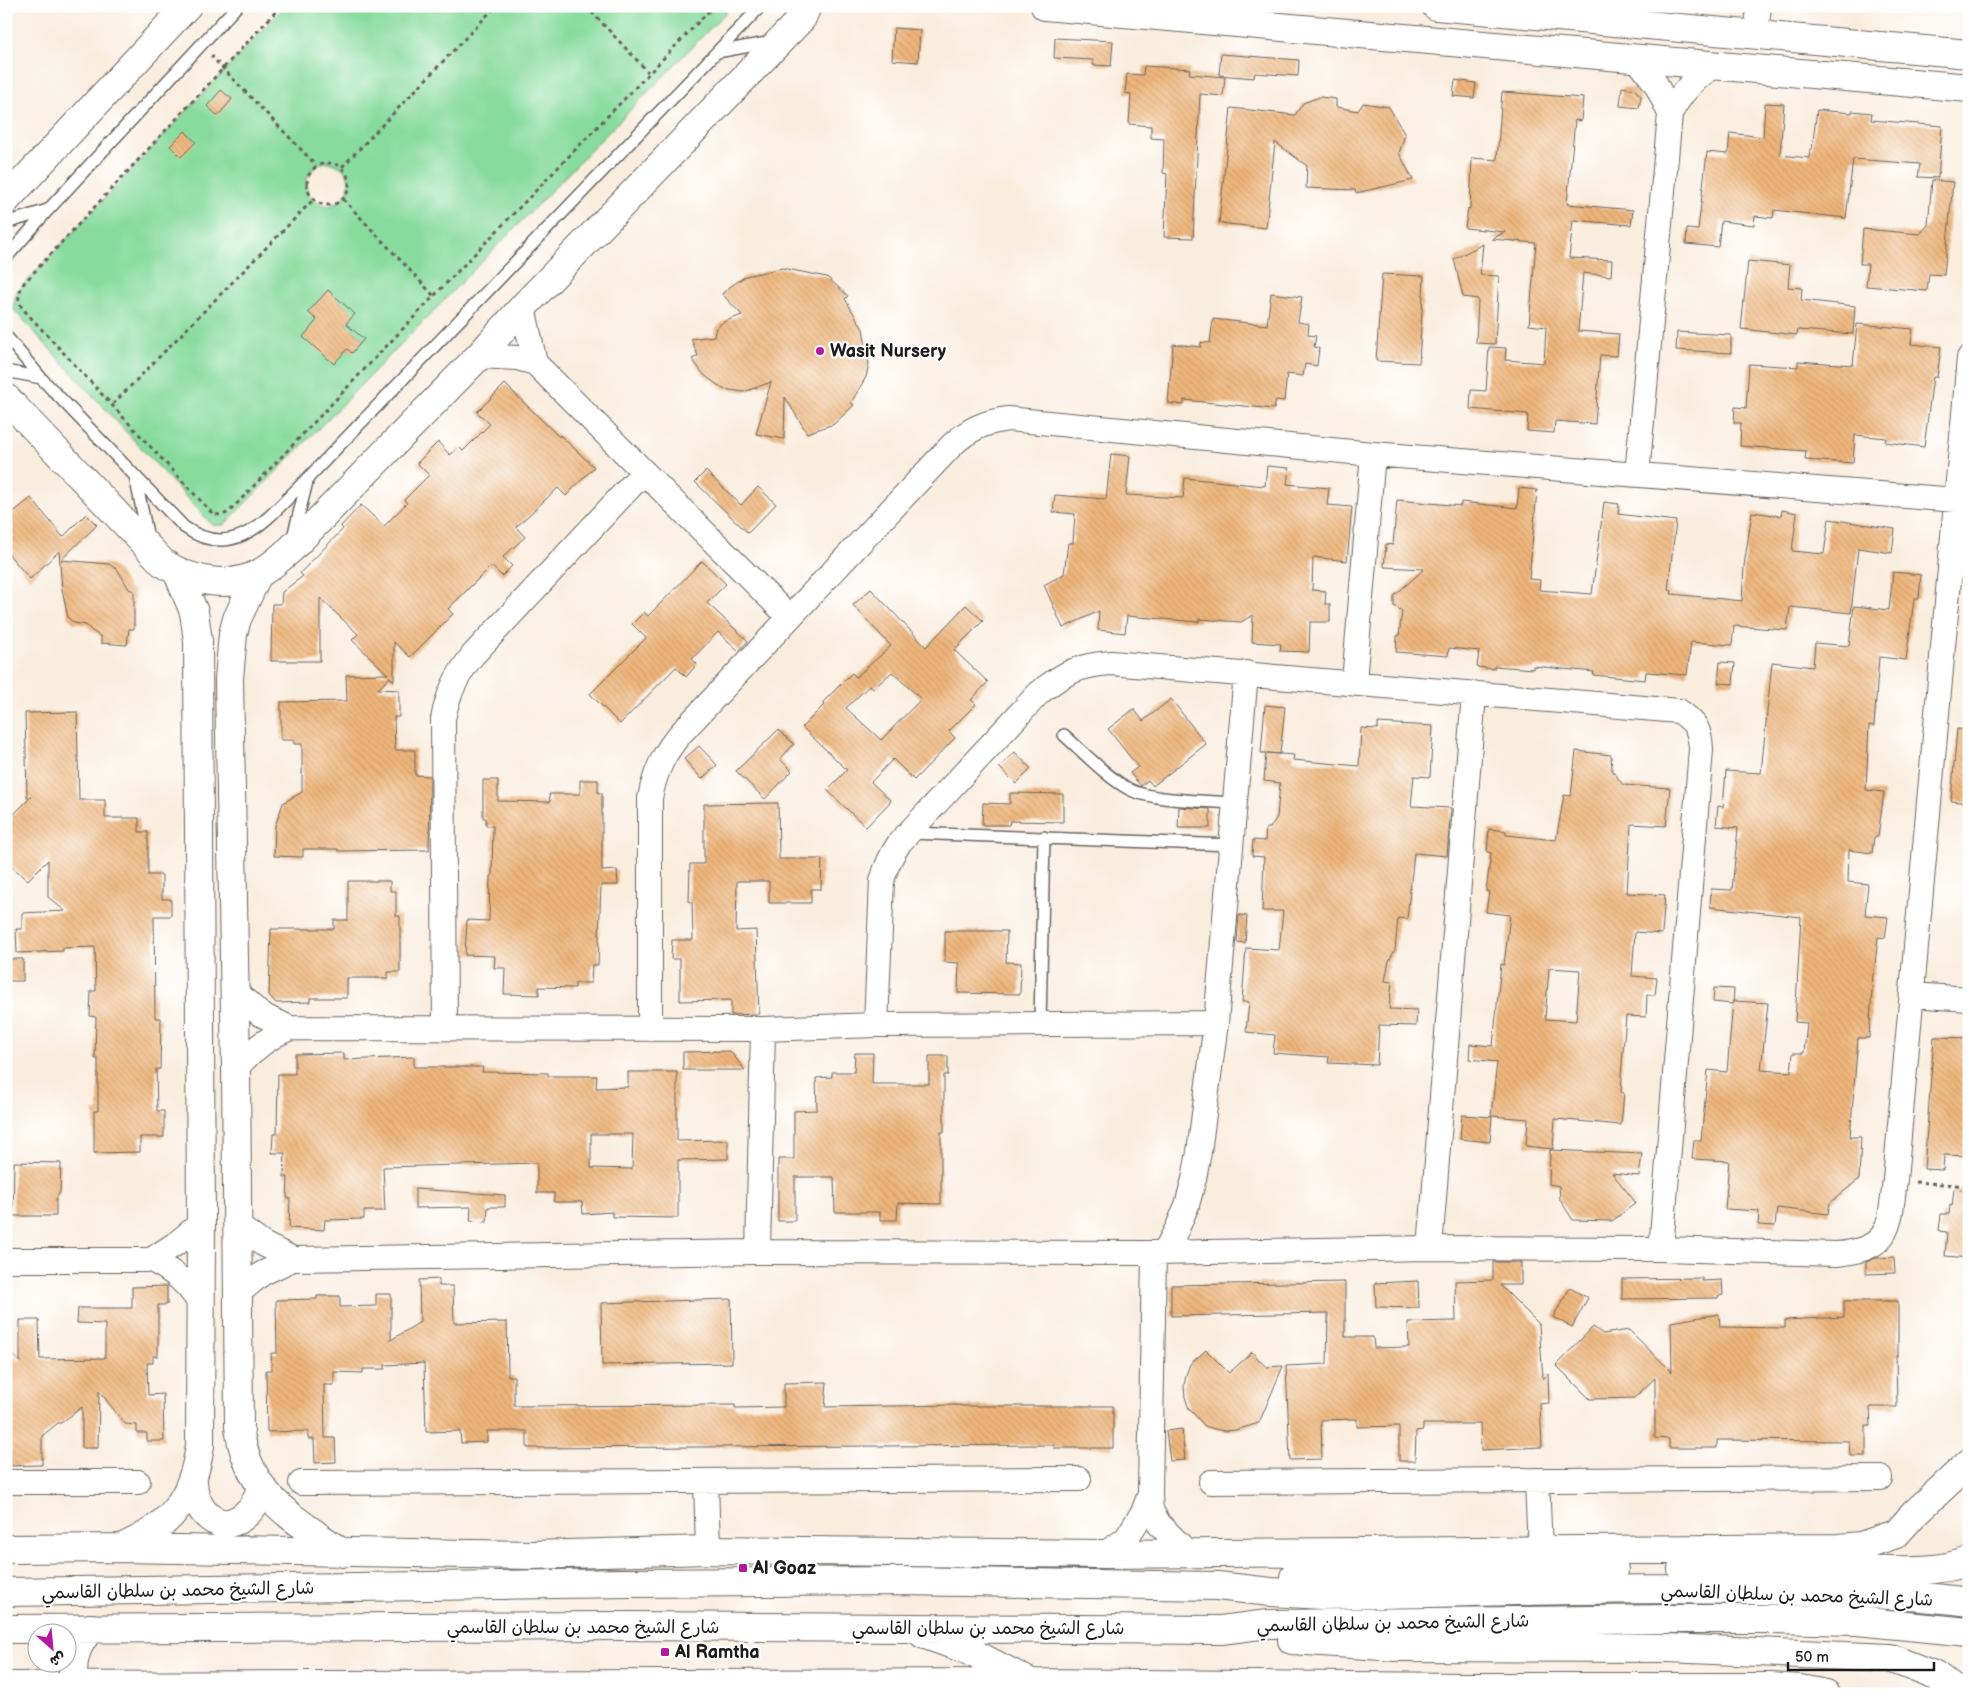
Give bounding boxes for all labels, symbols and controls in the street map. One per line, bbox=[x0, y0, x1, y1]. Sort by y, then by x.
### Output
place label: Wasit Nursery bbox=[830, 341, 947, 362]
marker: Wasit Nursery bbox=[814, 345, 826, 357]
place label: Al Goaz bbox=[752, 1558, 816, 1579]
marker: Al Goaz bbox=[737, 1562, 749, 1574]
street label: شارع الشيخ محمد بن سلطان القاسمي bbox=[42, 1578, 315, 1608]
street label: شارع الشيخ محمد بن سلطان القاسمي bbox=[1660, 1580, 1934, 1616]
street label: شارع الشيخ محمد بن سلطان القاسمي bbox=[1257, 1611, 1530, 1641]
street label: شارع الشيخ محمد بن سلطان القاسمي bbox=[447, 1617, 719, 1643]
street label: شارع الشيخ محمد بن سلطان القاسمي bbox=[852, 1618, 1124, 1644]
north arrow bbox=[28, 1622, 78, 1672]
scale bar bbox=[1788, 1640, 1934, 1672]
place label: Al Ramtha bbox=[674, 1642, 760, 1663]
marker: Al Ramtha bbox=[659, 1646, 671, 1658]
text: ش bbox=[47, 1648, 68, 1670]
text: 50 m bbox=[1795, 1648, 1829, 1667]

